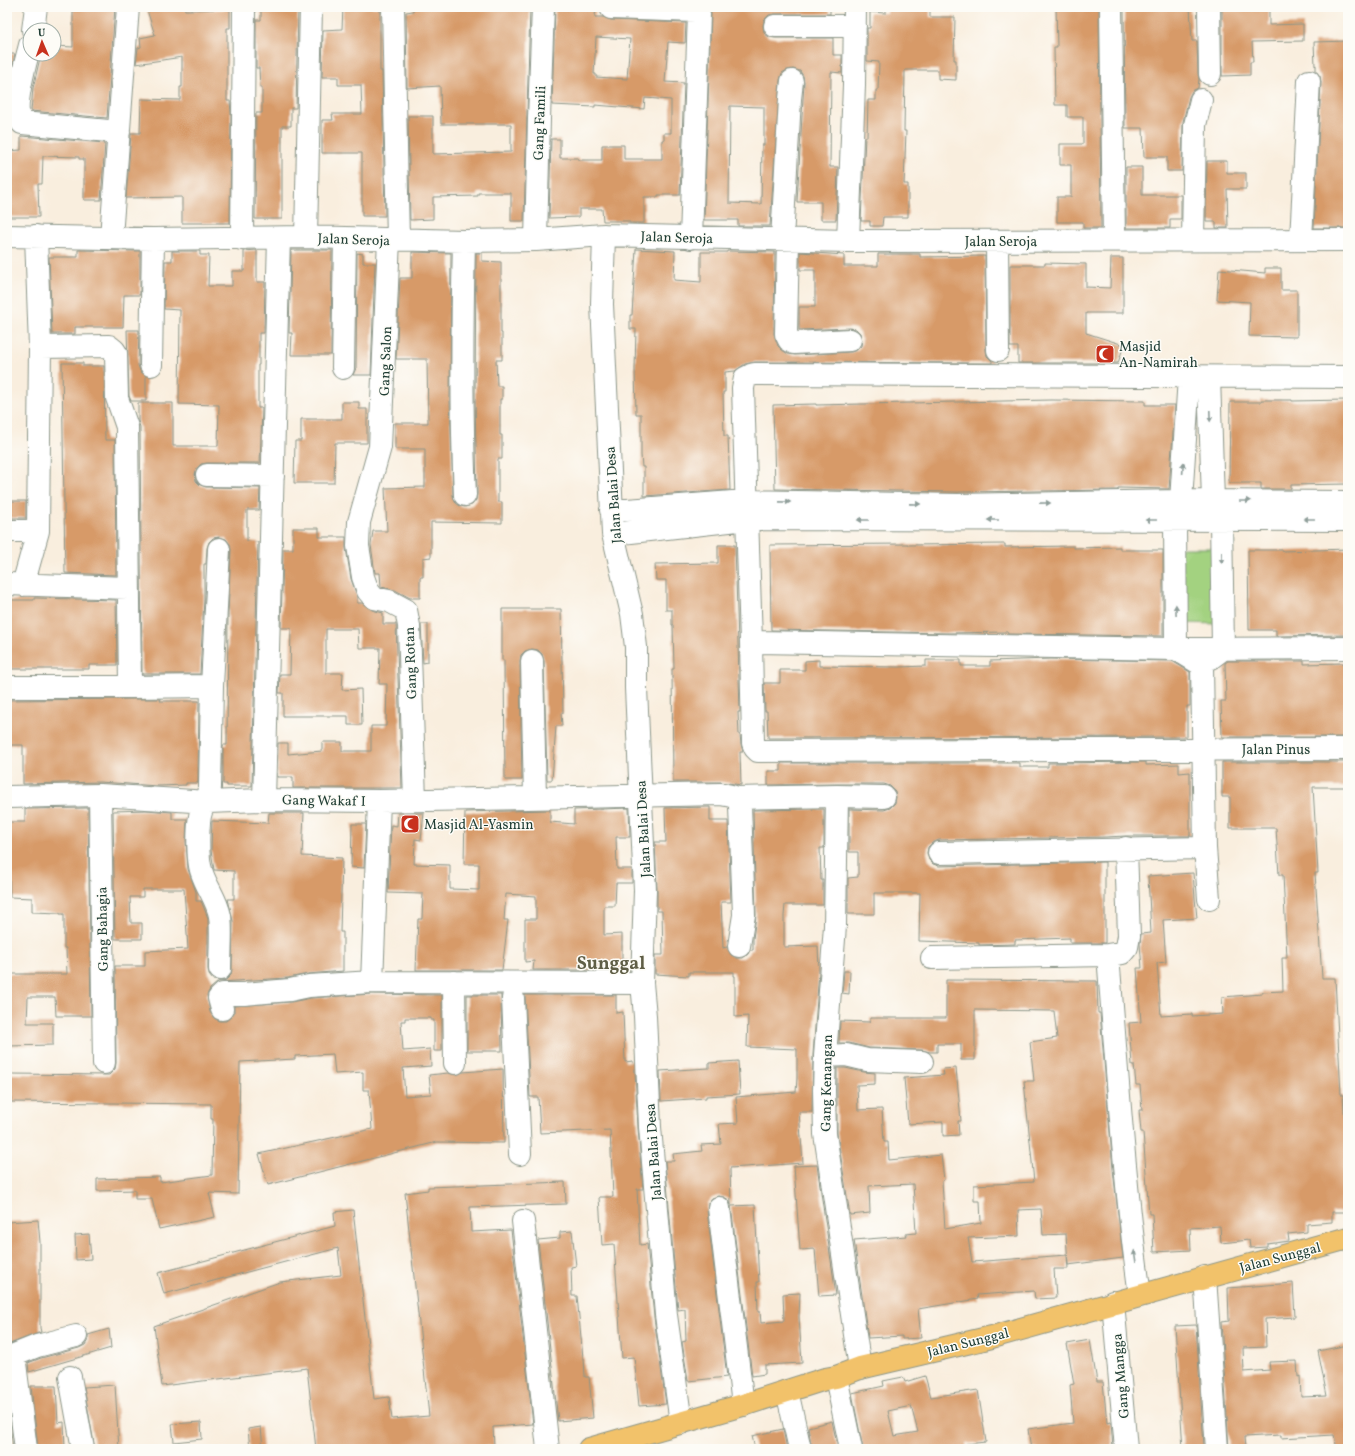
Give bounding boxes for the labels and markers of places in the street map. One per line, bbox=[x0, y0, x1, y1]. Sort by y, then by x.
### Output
place label: Masjid An-Namirah bbox=[1119, 338, 1198, 373]
mosque icon: Masjid An-Namirah bbox=[1094, 343, 1116, 365]
mosque icon: Masjid Al-Yasmin bbox=[399, 813, 421, 835]
place label: Masjid Al-Yasmin bbox=[424, 816, 534, 835]

